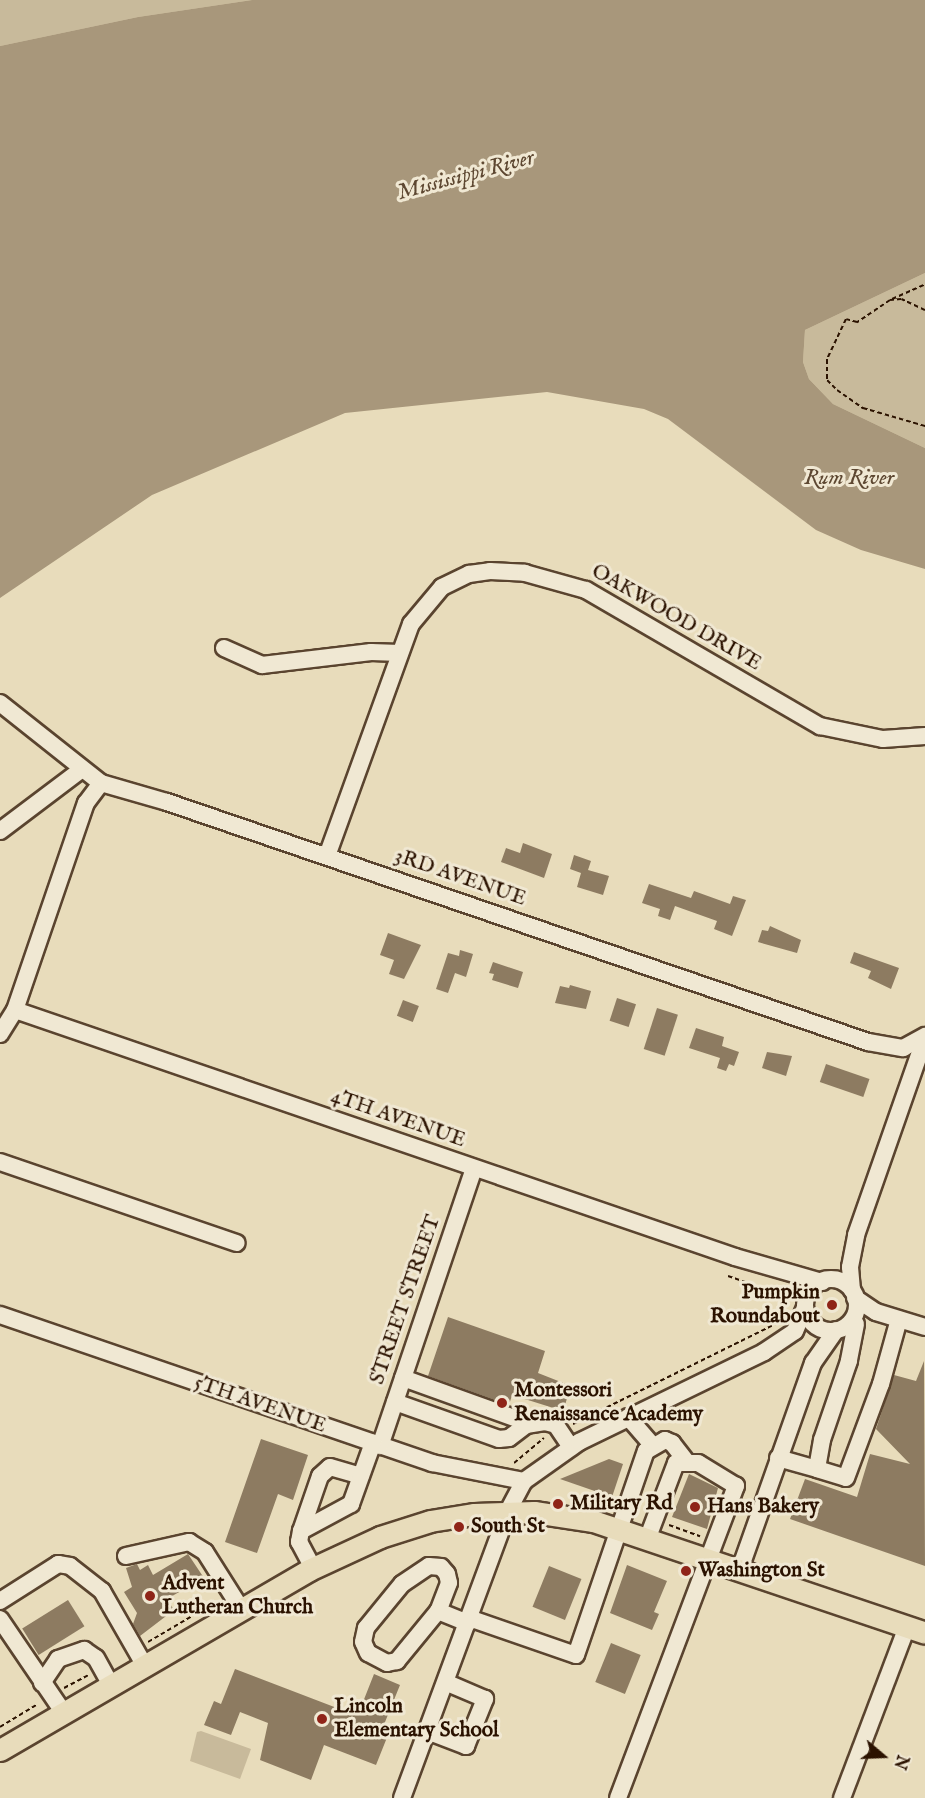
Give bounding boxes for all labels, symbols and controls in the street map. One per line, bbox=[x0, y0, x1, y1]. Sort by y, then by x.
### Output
water label: Mississippi River bbox=[395, 145, 537, 207]
water label: Rum River bbox=[804, 466, 894, 492]
street label: OAKWOOD DRIVE bbox=[587, 559, 765, 677]
street label: 3RD AVENUE bbox=[391, 844, 529, 912]
street label: 4TH AVENUE bbox=[328, 1084, 468, 1154]
street label: STREET STREET bbox=[365, 1212, 447, 1388]
place label: Pumpkin Roundabout bbox=[710, 1280, 820, 1330]
marker: Pumpkin Roundabout bbox=[825, 1298, 839, 1312]
street label: 5TH AVENUE bbox=[191, 1371, 329, 1439]
place label: Montessori Renaissance Academy bbox=[514, 1378, 703, 1428]
marker: Montessori Renaissance Academy bbox=[495, 1396, 509, 1410]
place label: Military Rd bbox=[570, 1491, 673, 1517]
place label: Hans Bakery bbox=[707, 1494, 819, 1520]
marker: Military Rd bbox=[551, 1497, 565, 1511]
marker: Hans Bakery bbox=[688, 1500, 702, 1514]
place label: South St bbox=[471, 1514, 545, 1540]
marker: South St bbox=[452, 1520, 466, 1534]
place label: Washington St bbox=[698, 1558, 825, 1584]
marker: Washington St bbox=[679, 1564, 693, 1578]
place label: Advent Lutheran Church bbox=[162, 1571, 313, 1621]
marker: Advent Lutheran Church bbox=[143, 1589, 157, 1603]
place label: Lincoln Elementary School bbox=[334, 1694, 499, 1744]
marker: Lincoln Elementary School bbox=[315, 1712, 329, 1726]
north arrow bbox=[853, 1726, 913, 1786]
text: N bbox=[888, 1752, 912, 1772]

